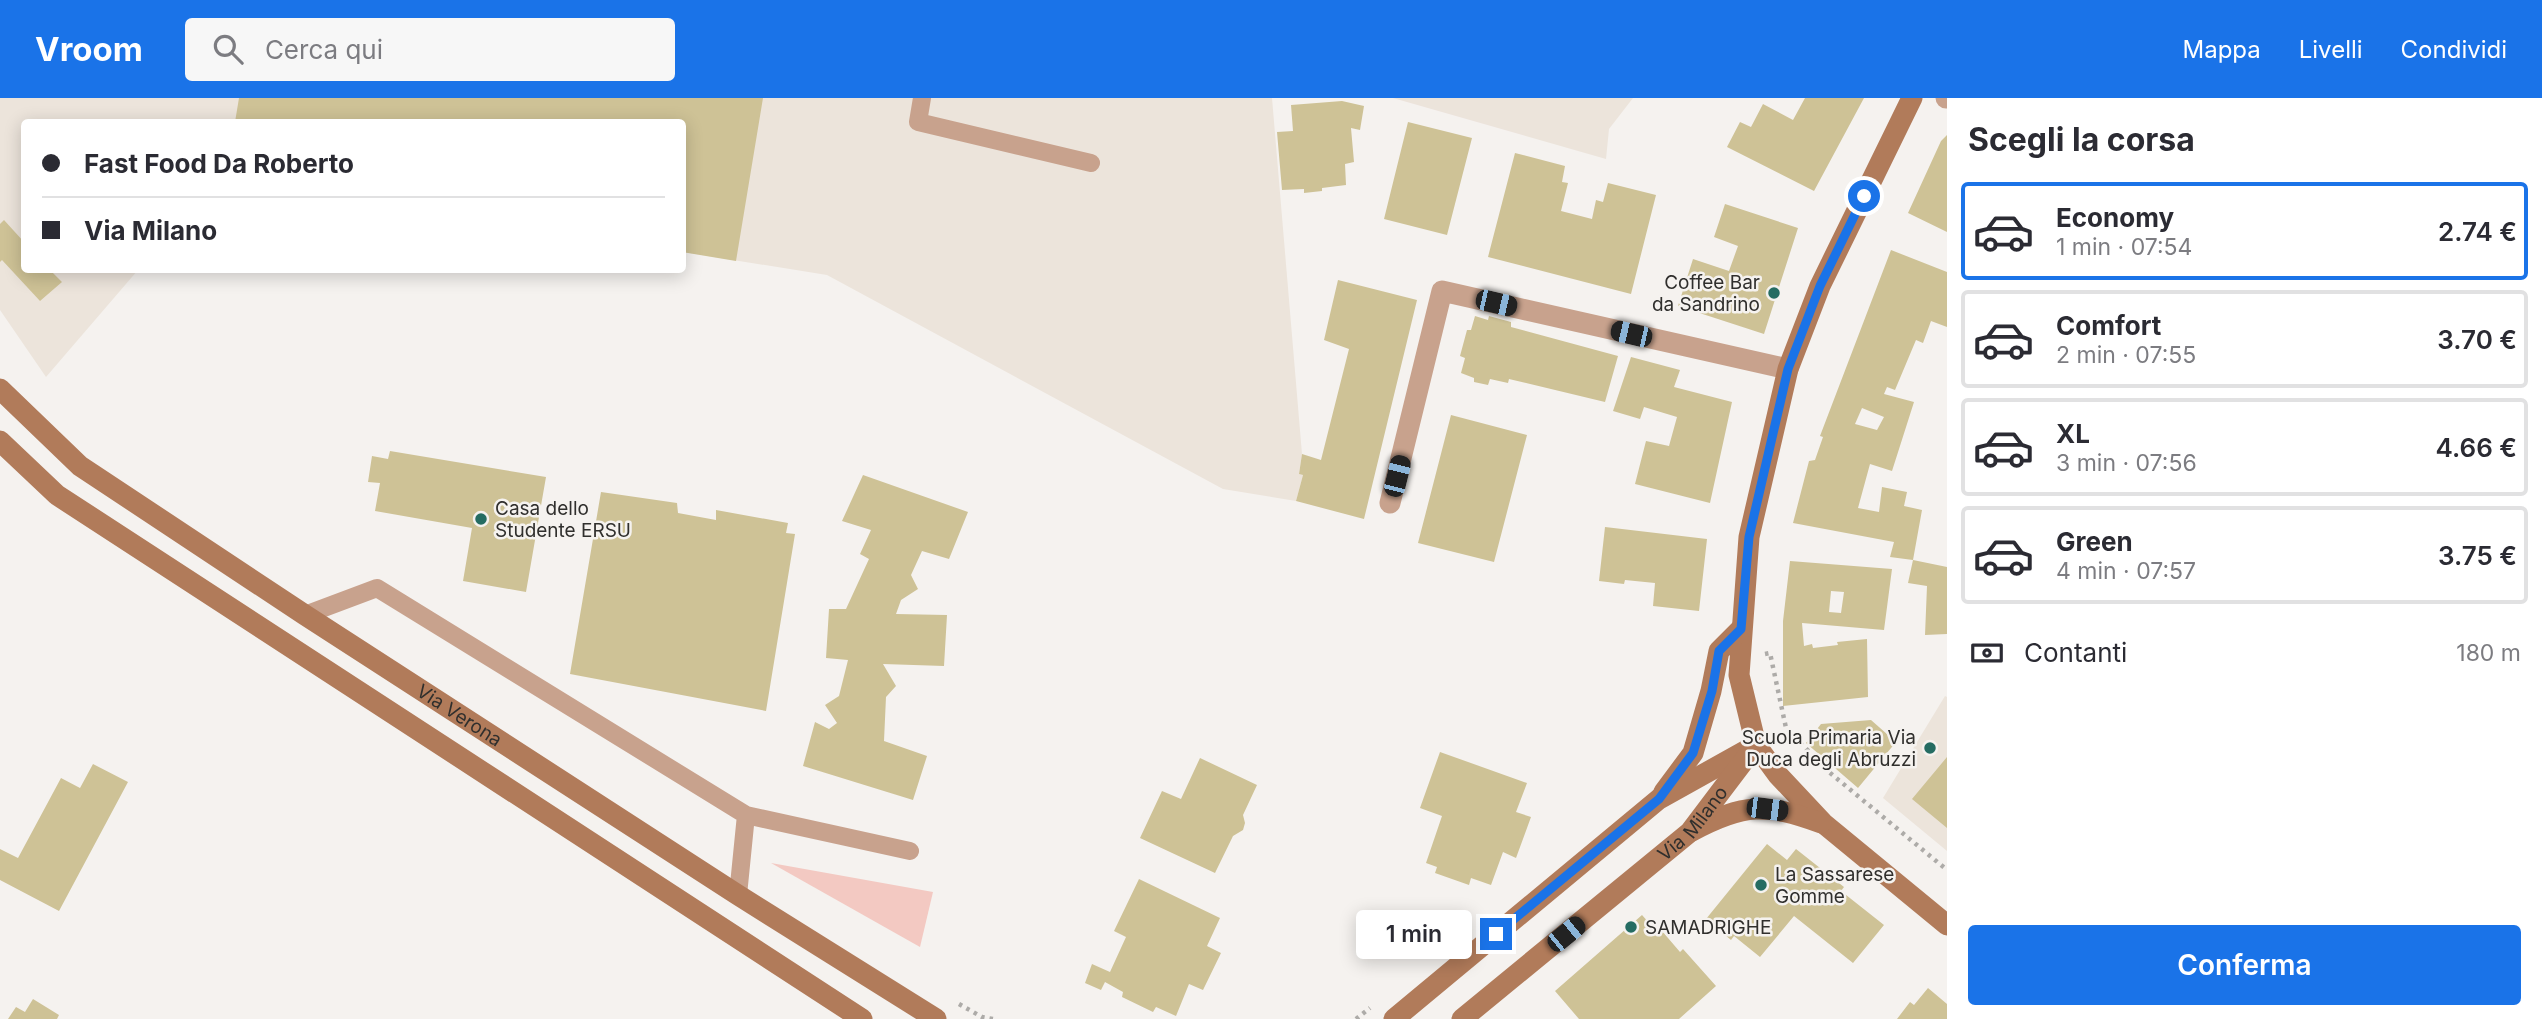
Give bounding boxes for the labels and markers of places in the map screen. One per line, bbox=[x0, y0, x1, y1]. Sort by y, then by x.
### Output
place label: Coffee Bar da Sandrino bbox=[1652, 271, 1760, 316]
marker: Coffee Bar da Sandrino bbox=[1766, 285, 1782, 301]
place label: Casa dello Studente ERSU bbox=[495, 497, 631, 542]
marker: Casa dello Studente ERSU bbox=[473, 511, 489, 527]
place label: Scuola Primaria Via Duca degli Abruzzi bbox=[1742, 726, 1916, 771]
marker: Scuola Primaria Via Duca degli Abruzzi bbox=[1922, 740, 1938, 756]
place label: La Sassarese Gomme bbox=[1775, 863, 1894, 908]
marker: La Sassarese Gomme bbox=[1753, 877, 1769, 893]
place label: SAMADRIGHE bbox=[1645, 916, 1771, 939]
marker: SAMADRIGHE bbox=[1623, 919, 1639, 935]

